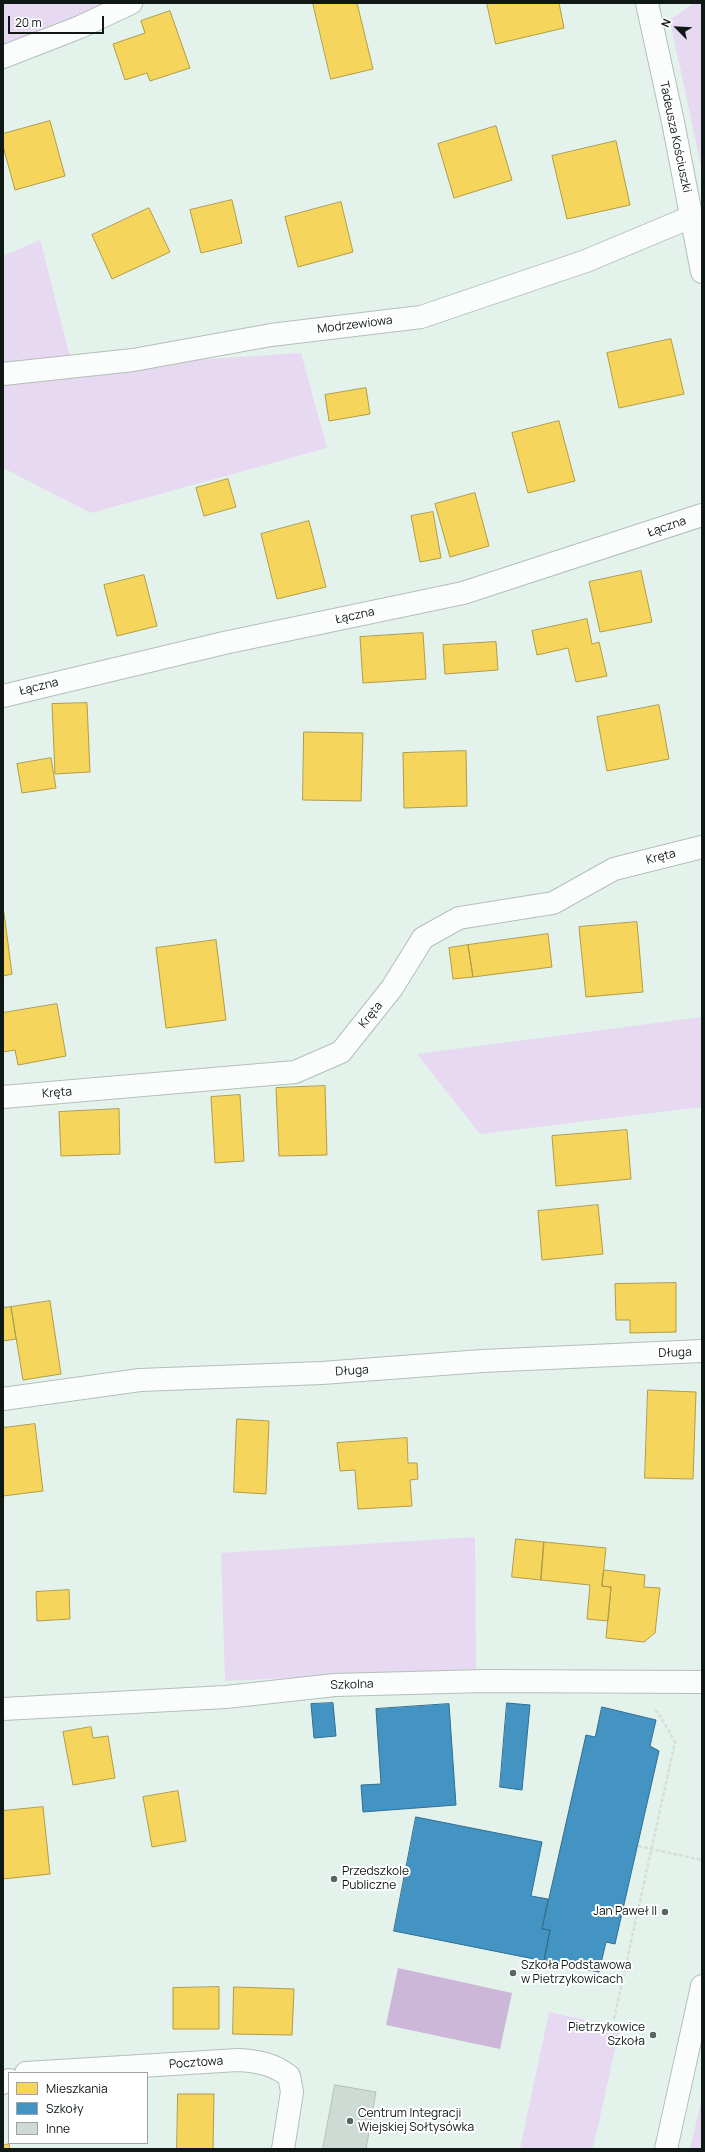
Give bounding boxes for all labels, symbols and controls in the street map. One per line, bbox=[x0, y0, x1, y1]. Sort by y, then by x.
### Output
scale bar bbox=[10, 8, 106, 34]
north arrow bbox=[657, 8, 697, 48]
text: 20 m bbox=[15, 14, 42, 31]
text: N bbox=[657, 16, 674, 30]
street label: Tadeusza Kościuszki bbox=[656, 80, 694, 194]
street label: Modrzewiowa bbox=[317, 313, 393, 337]
street label: Łączna bbox=[646, 514, 688, 540]
street label: Łączna bbox=[334, 605, 376, 627]
street label: Łączna bbox=[18, 675, 60, 699]
street label: Kręta bbox=[645, 846, 677, 868]
street label: Kręta bbox=[356, 999, 386, 1031]
street label: Kręta bbox=[42, 1085, 72, 1101]
street label: Długa bbox=[658, 1345, 692, 1361]
street label: Długa bbox=[335, 1363, 369, 1379]
street label: Szkolna bbox=[330, 1677, 374, 1693]
place label: Przedszkole Publiczne bbox=[342, 1865, 409, 1893]
marker: Przedszkole Publiczne bbox=[329, 1874, 339, 1884]
place label: Jan Paweł II bbox=[593, 1905, 657, 1919]
marker: Jan Paweł II bbox=[660, 1907, 670, 1917]
place label: Szkoła Podstawowa w Pietrzykowicach bbox=[521, 1959, 631, 1987]
marker: Szkoła Podstawowa w Pietrzykowicach bbox=[508, 1968, 518, 1978]
place label: Pietrzykowice Szkoła bbox=[568, 2021, 645, 2049]
marker: Pietrzykowice Szkoła bbox=[648, 2030, 658, 2040]
street label: Pocztowa bbox=[168, 2054, 224, 2072]
legend bbox=[8, 2072, 148, 2144]
text: Mieszkania bbox=[46, 2080, 108, 2097]
text: Szkoły bbox=[46, 2100, 84, 2117]
place label: Centrum Integracji Wiejskiej Sołtysówka bbox=[358, 2107, 474, 2135]
marker: Centrum Integracji Wiejskiej Sołtysówka bbox=[345, 2116, 355, 2126]
text: Inne bbox=[46, 2120, 70, 2137]

